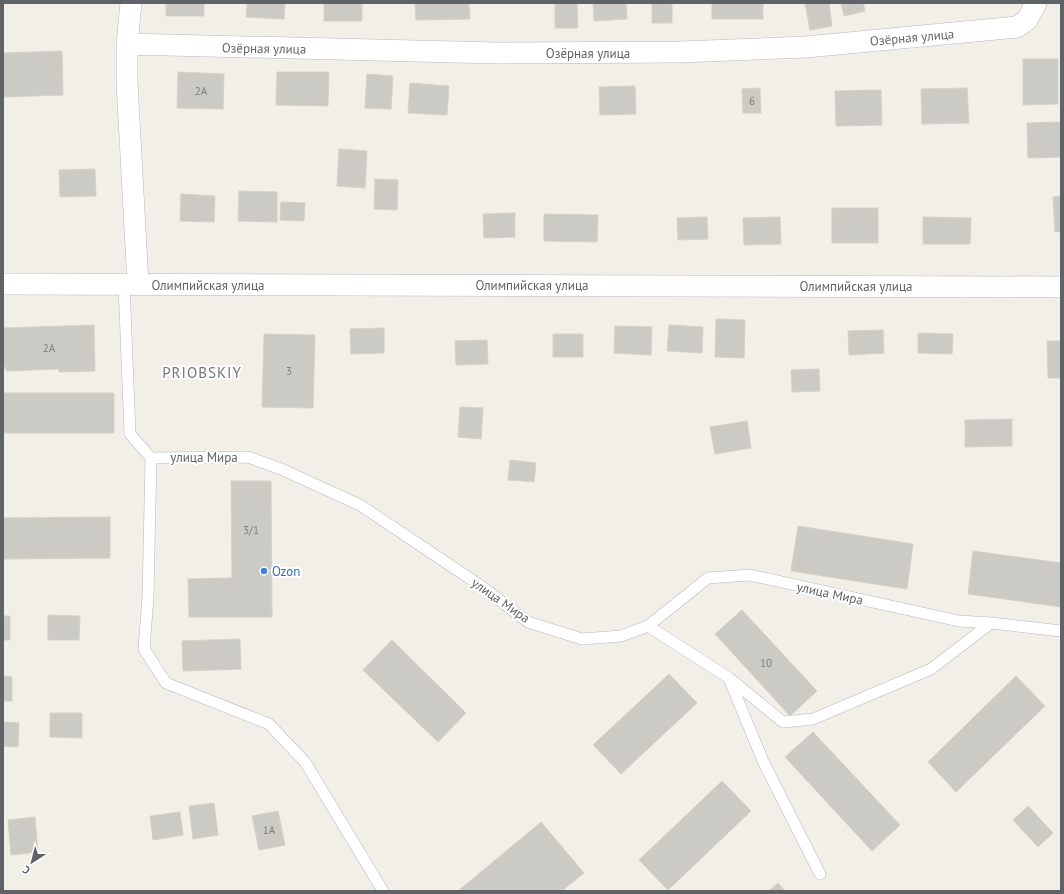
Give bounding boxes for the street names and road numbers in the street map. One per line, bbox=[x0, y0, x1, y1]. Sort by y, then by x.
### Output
street label: Озёрная улица bbox=[869, 25, 955, 50]
street label: Озёрная улица bbox=[222, 39, 306, 58]
street label: Озёрная улица bbox=[546, 45, 630, 62]
street label: Олимпийская улица bbox=[152, 277, 264, 294]
street label: Олимпийская улица bbox=[476, 277, 588, 294]
street label: Олимпийская улица bbox=[800, 278, 912, 295]
street label: улица Мира bbox=[170, 449, 238, 466]
street label: улица Мира bbox=[468, 574, 533, 627]
street label: улица Мира bbox=[795, 578, 865, 609]

